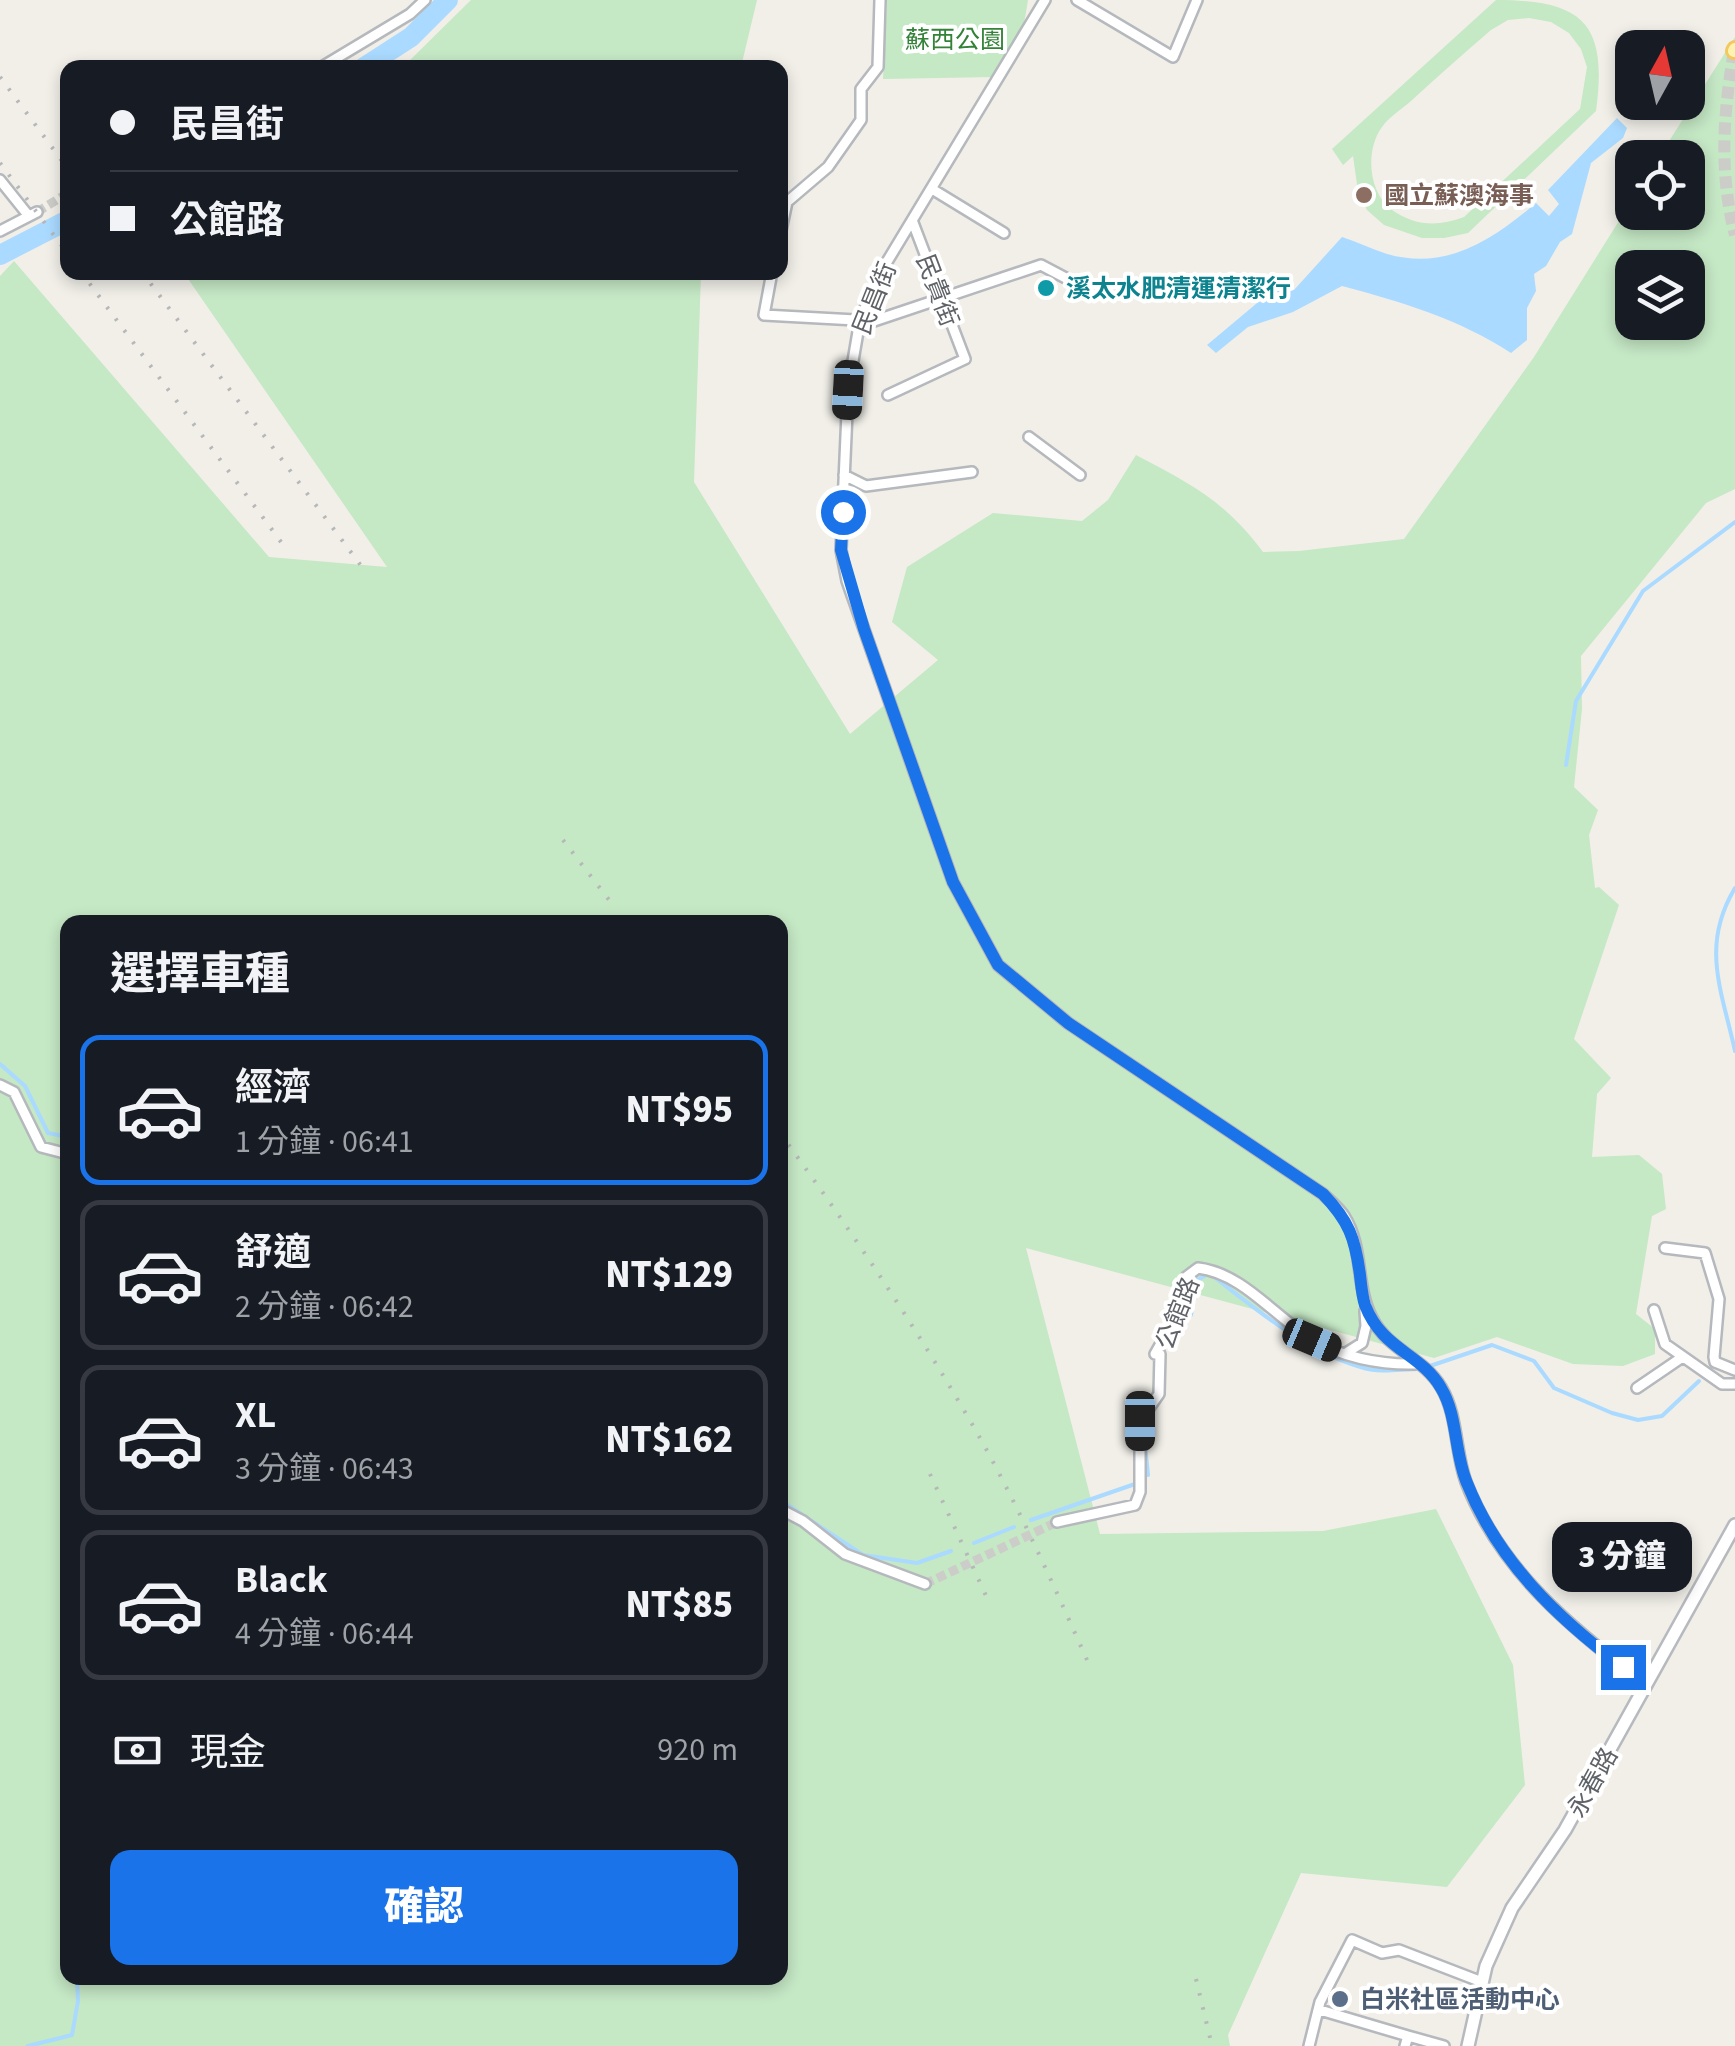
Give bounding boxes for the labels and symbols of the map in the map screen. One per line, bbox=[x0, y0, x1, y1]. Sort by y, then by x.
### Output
park label: 蘇西公園 bbox=[905, 22, 1005, 58]
north arrow bbox=[1615, 30, 1705, 120]
place label: 國立蘇澳海事 bbox=[1384, 178, 1534, 214]
marker: 國立蘇澳海事 bbox=[1353, 184, 1375, 206]
street label: 民貴街 bbox=[907, 249, 967, 332]
street label: 民昌街 bbox=[844, 257, 906, 340]
place label: 溪太水肥清運清潔行 bbox=[1066, 271, 1291, 307]
marker: 溪太水肥清運清潔行 bbox=[1035, 277, 1057, 299]
car bbox=[831, 359, 865, 421]
route start bbox=[821, 490, 866, 535]
street label: 公館路 bbox=[1147, 1272, 1209, 1355]
car bbox=[1279, 1314, 1345, 1366]
car bbox=[1125, 1391, 1155, 1451]
callout: 3 分鐘 bbox=[1553, 1522, 1693, 1592]
route end bbox=[1601, 1645, 1646, 1690]
street label: 永春路 bbox=[1559, 1741, 1627, 1824]
place label: 白米社區活動中心 bbox=[1360, 1982, 1560, 2018]
marker: 白米社區活動中心 bbox=[1329, 1988, 1351, 2010]

